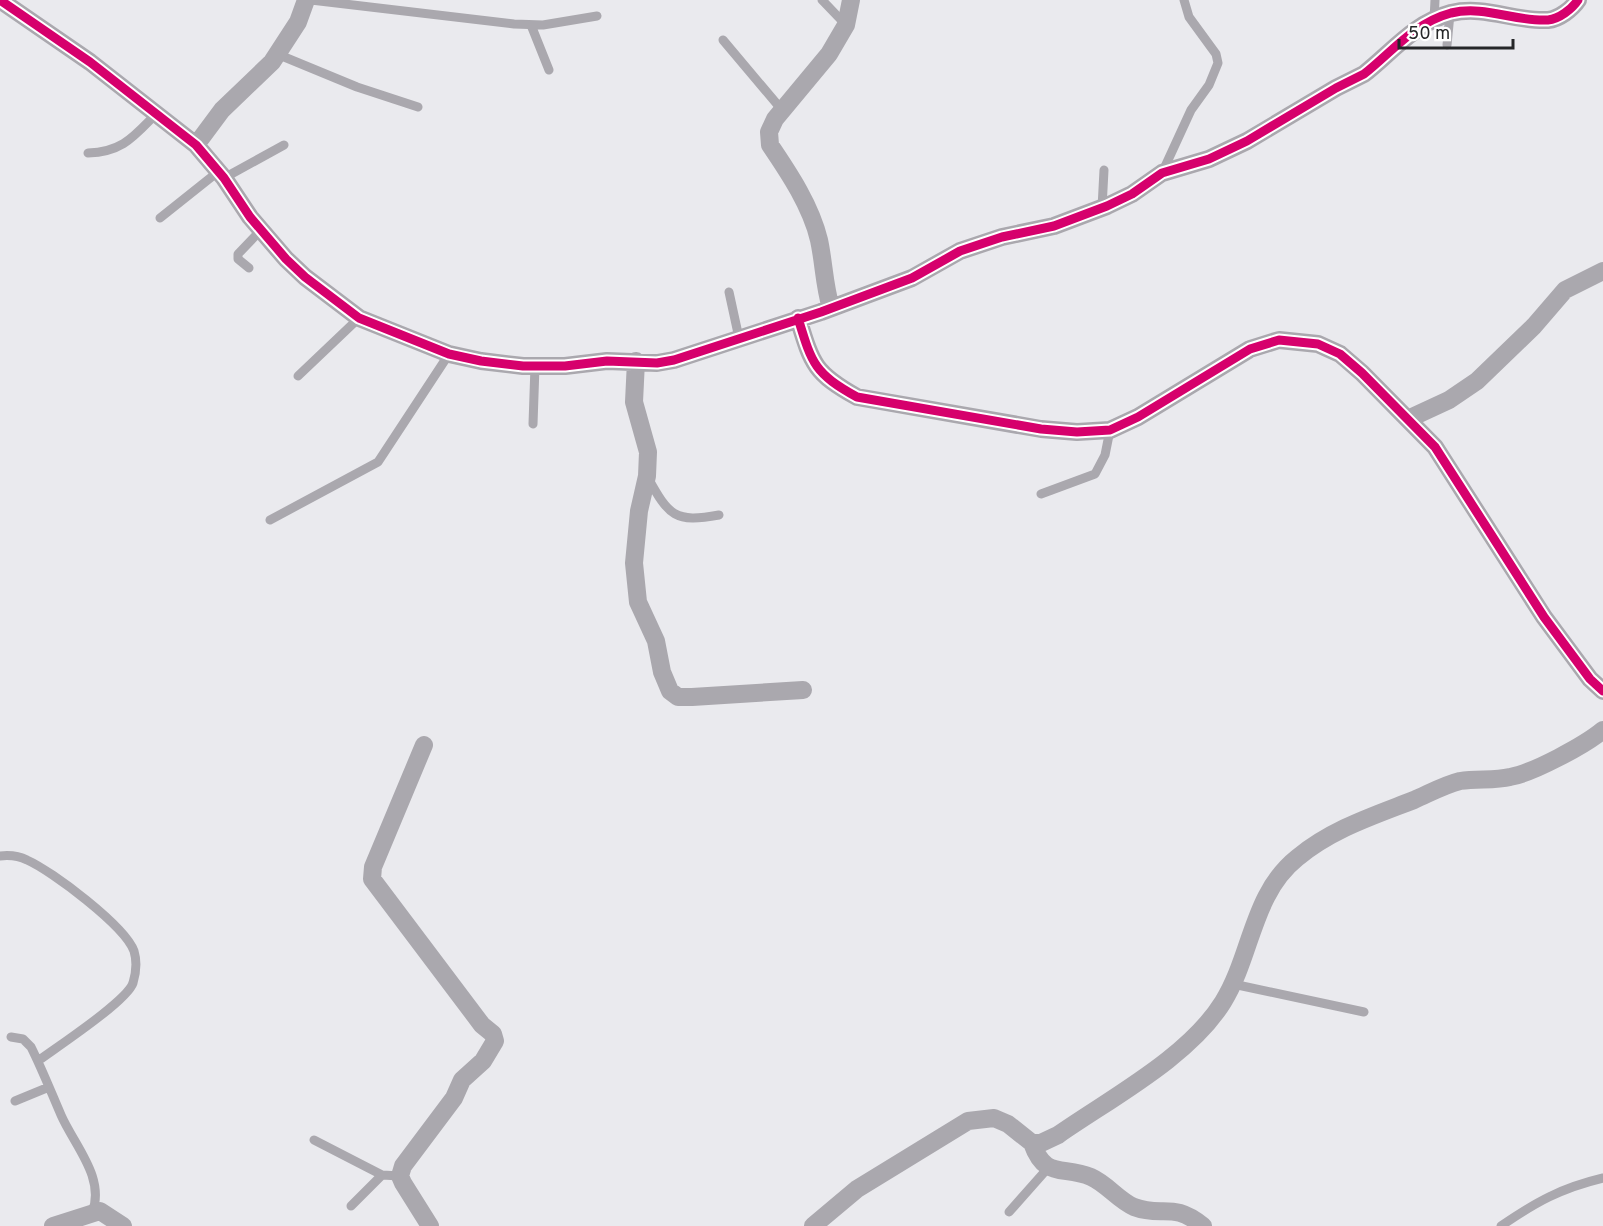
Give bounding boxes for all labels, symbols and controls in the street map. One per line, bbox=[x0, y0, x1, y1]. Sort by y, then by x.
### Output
scale bar bbox=[1399, 12, 1513, 50]
text: 50 m bbox=[1408, 23, 1450, 46]

